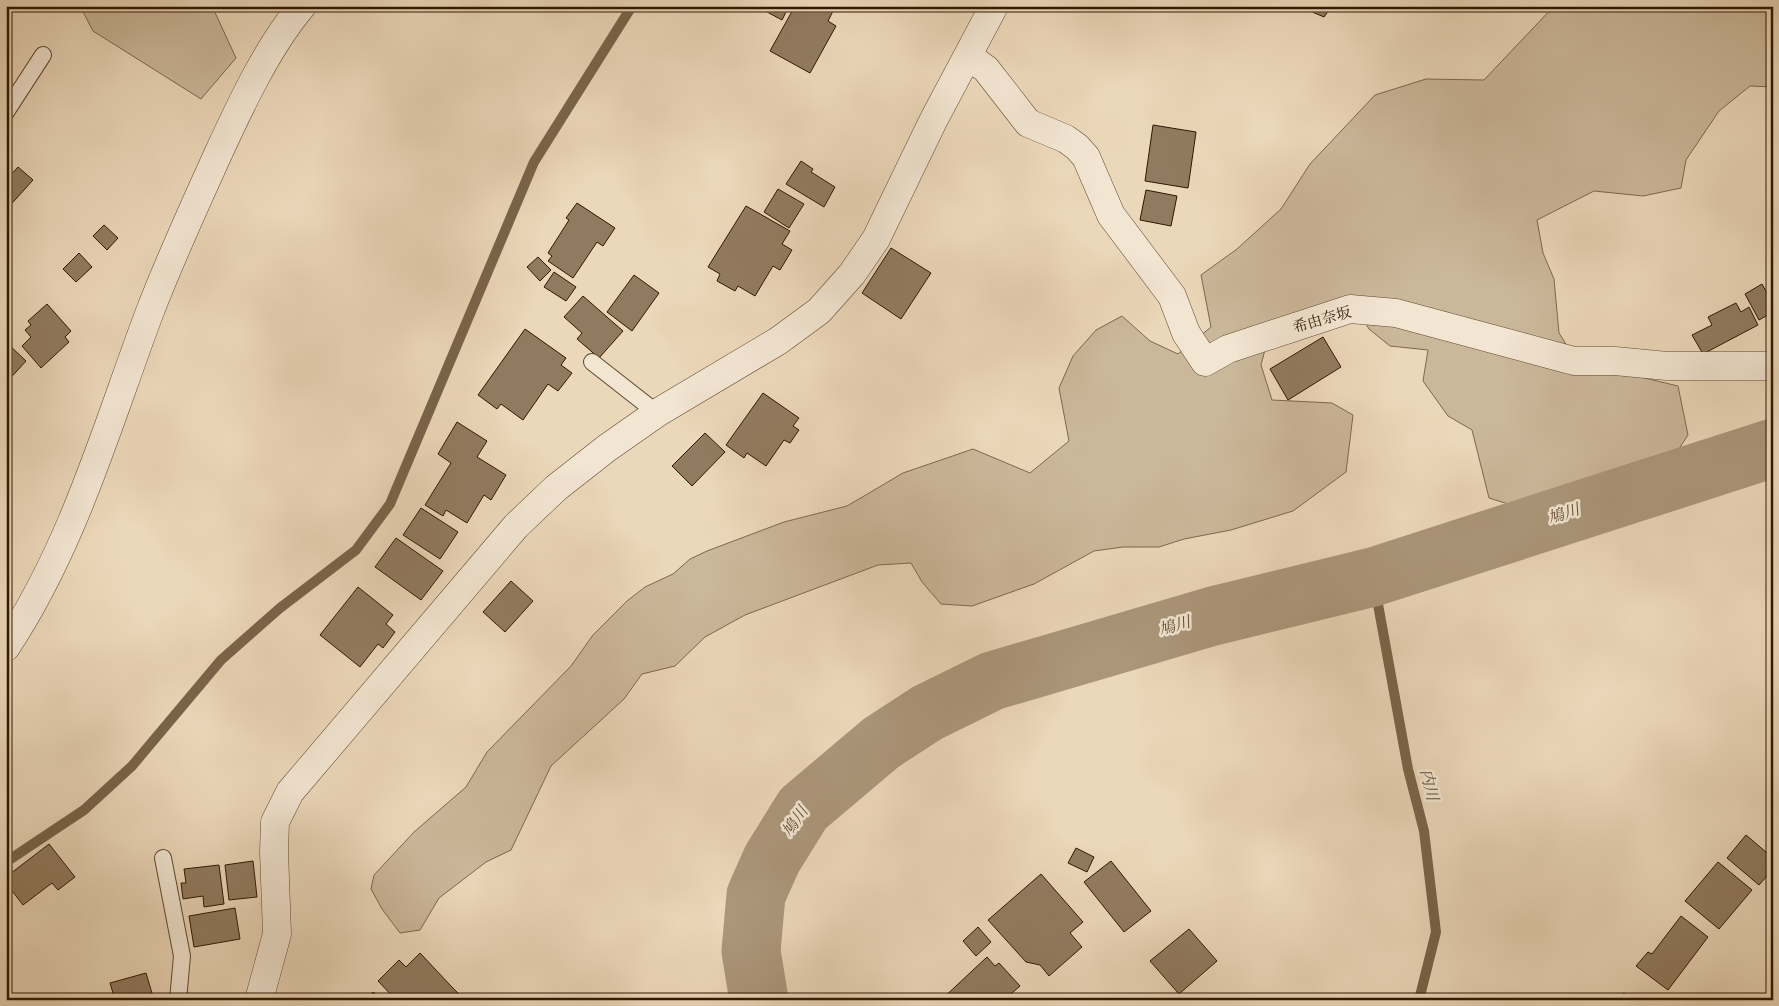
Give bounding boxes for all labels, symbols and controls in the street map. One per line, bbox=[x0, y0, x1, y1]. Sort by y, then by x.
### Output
street label: 希由奈坂 bbox=[1291, 303, 1353, 337]
water label: 鳩川 bbox=[1546, 500, 1584, 529]
water label: 鳩川 bbox=[1157, 612, 1195, 641]
water label: 内川 bbox=[1414, 767, 1442, 805]
water label: 鳩川 bbox=[779, 802, 815, 841]

